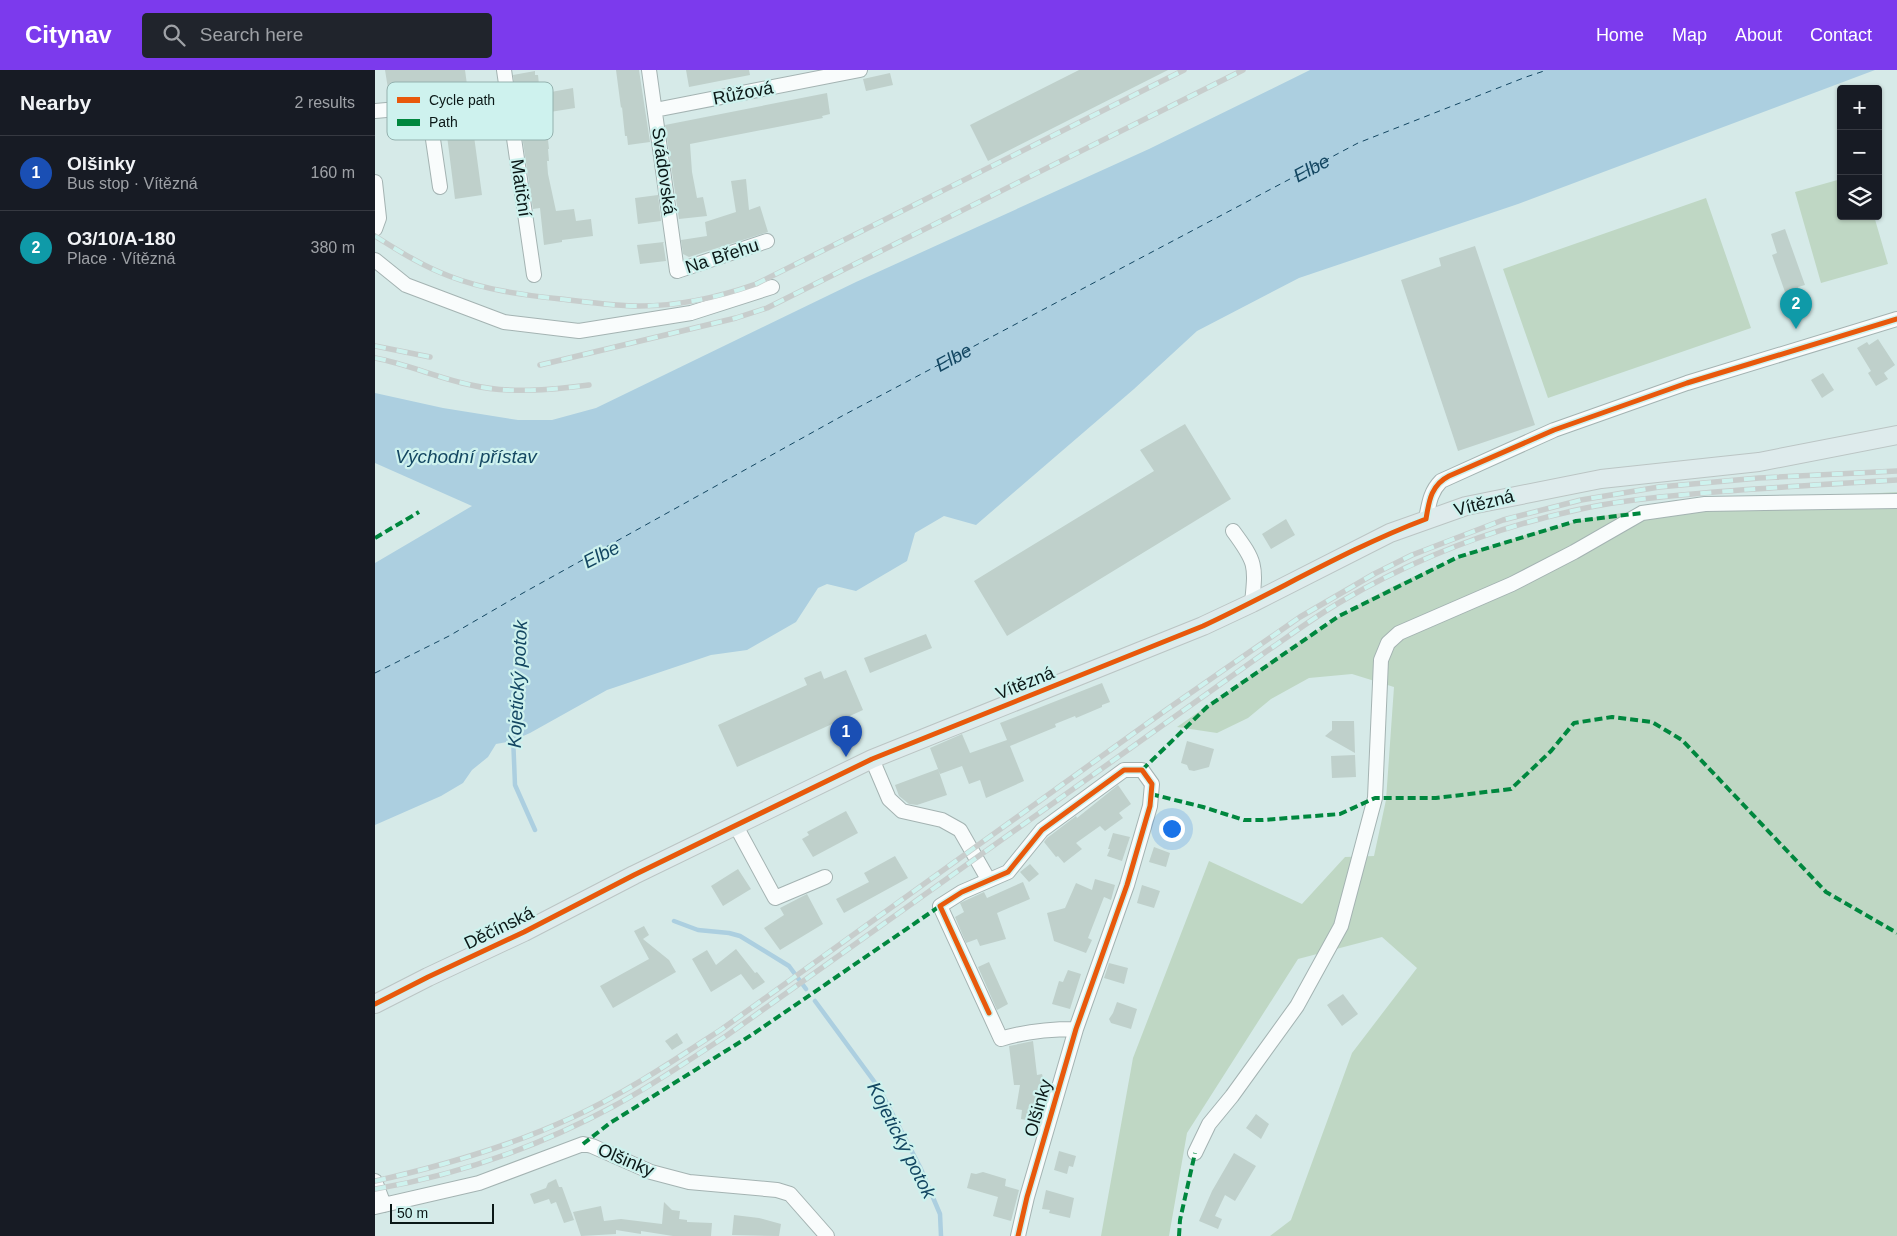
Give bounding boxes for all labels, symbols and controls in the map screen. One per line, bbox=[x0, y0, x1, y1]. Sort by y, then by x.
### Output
search box bbox=[142, 13, 492, 58]
text: Citynav bbox=[25, 21, 112, 48]
icon: search bbox=[160, 21, 188, 49]
text: Search here bbox=[200, 24, 303, 45]
text: Home bbox=[1596, 25, 1644, 45]
text: Map bbox=[1672, 25, 1707, 45]
text: About bbox=[1735, 25, 1782, 45]
text: Contact bbox=[1810, 25, 1872, 45]
street label: Růžová bbox=[711, 77, 776, 109]
legend bbox=[387, 82, 553, 140]
map controls bbox=[1837, 85, 1882, 220]
button: + bbox=[1837, 85, 1882, 130]
text: Nearby bbox=[20, 91, 91, 114]
text: Cycle path bbox=[429, 92, 495, 108]
text: 2 results bbox=[295, 94, 355, 111]
text: Path bbox=[429, 114, 458, 130]
street label: Svádovská bbox=[648, 126, 680, 217]
button: − bbox=[1837, 130, 1882, 175]
water label: Elbe bbox=[1290, 150, 1333, 186]
text: Olšinky bbox=[67, 153, 136, 174]
street label: Matiční bbox=[507, 158, 535, 218]
text: 1 bbox=[32, 164, 40, 181]
text: 160 m bbox=[311, 164, 355, 181]
text: Bus stop · Vítězná bbox=[67, 175, 198, 192]
button: layers bbox=[1837, 175, 1882, 220]
text: O3/10/A-180 bbox=[67, 228, 176, 249]
street label: Na Břehu bbox=[683, 235, 761, 277]
text: 2 bbox=[32, 239, 40, 256]
text: 380 m bbox=[311, 239, 355, 256]
text: Place · Vítězná bbox=[67, 250, 176, 267]
pin: 2 bbox=[1780, 288, 1812, 329]
water label: Elbe bbox=[932, 339, 975, 376]
water label: Východní přístav bbox=[395, 446, 538, 467]
street label: Vítězná bbox=[1452, 486, 1517, 520]
water label: Elbe bbox=[580, 536, 623, 572]
water label: Kojetický potok bbox=[504, 618, 531, 748]
street label: Vítězná bbox=[993, 662, 1058, 704]
pin: 1 bbox=[830, 716, 862, 757]
your location bbox=[1159, 816, 1185, 842]
street label: Děčínská bbox=[461, 902, 538, 953]
street label: Olšinky bbox=[1020, 1077, 1056, 1139]
water label: Kojetický potok bbox=[863, 1079, 941, 1203]
street label: Olšinky bbox=[595, 1139, 657, 1181]
scale bar bbox=[390, 1201, 494, 1224]
text: 50 m bbox=[397, 1205, 428, 1221]

